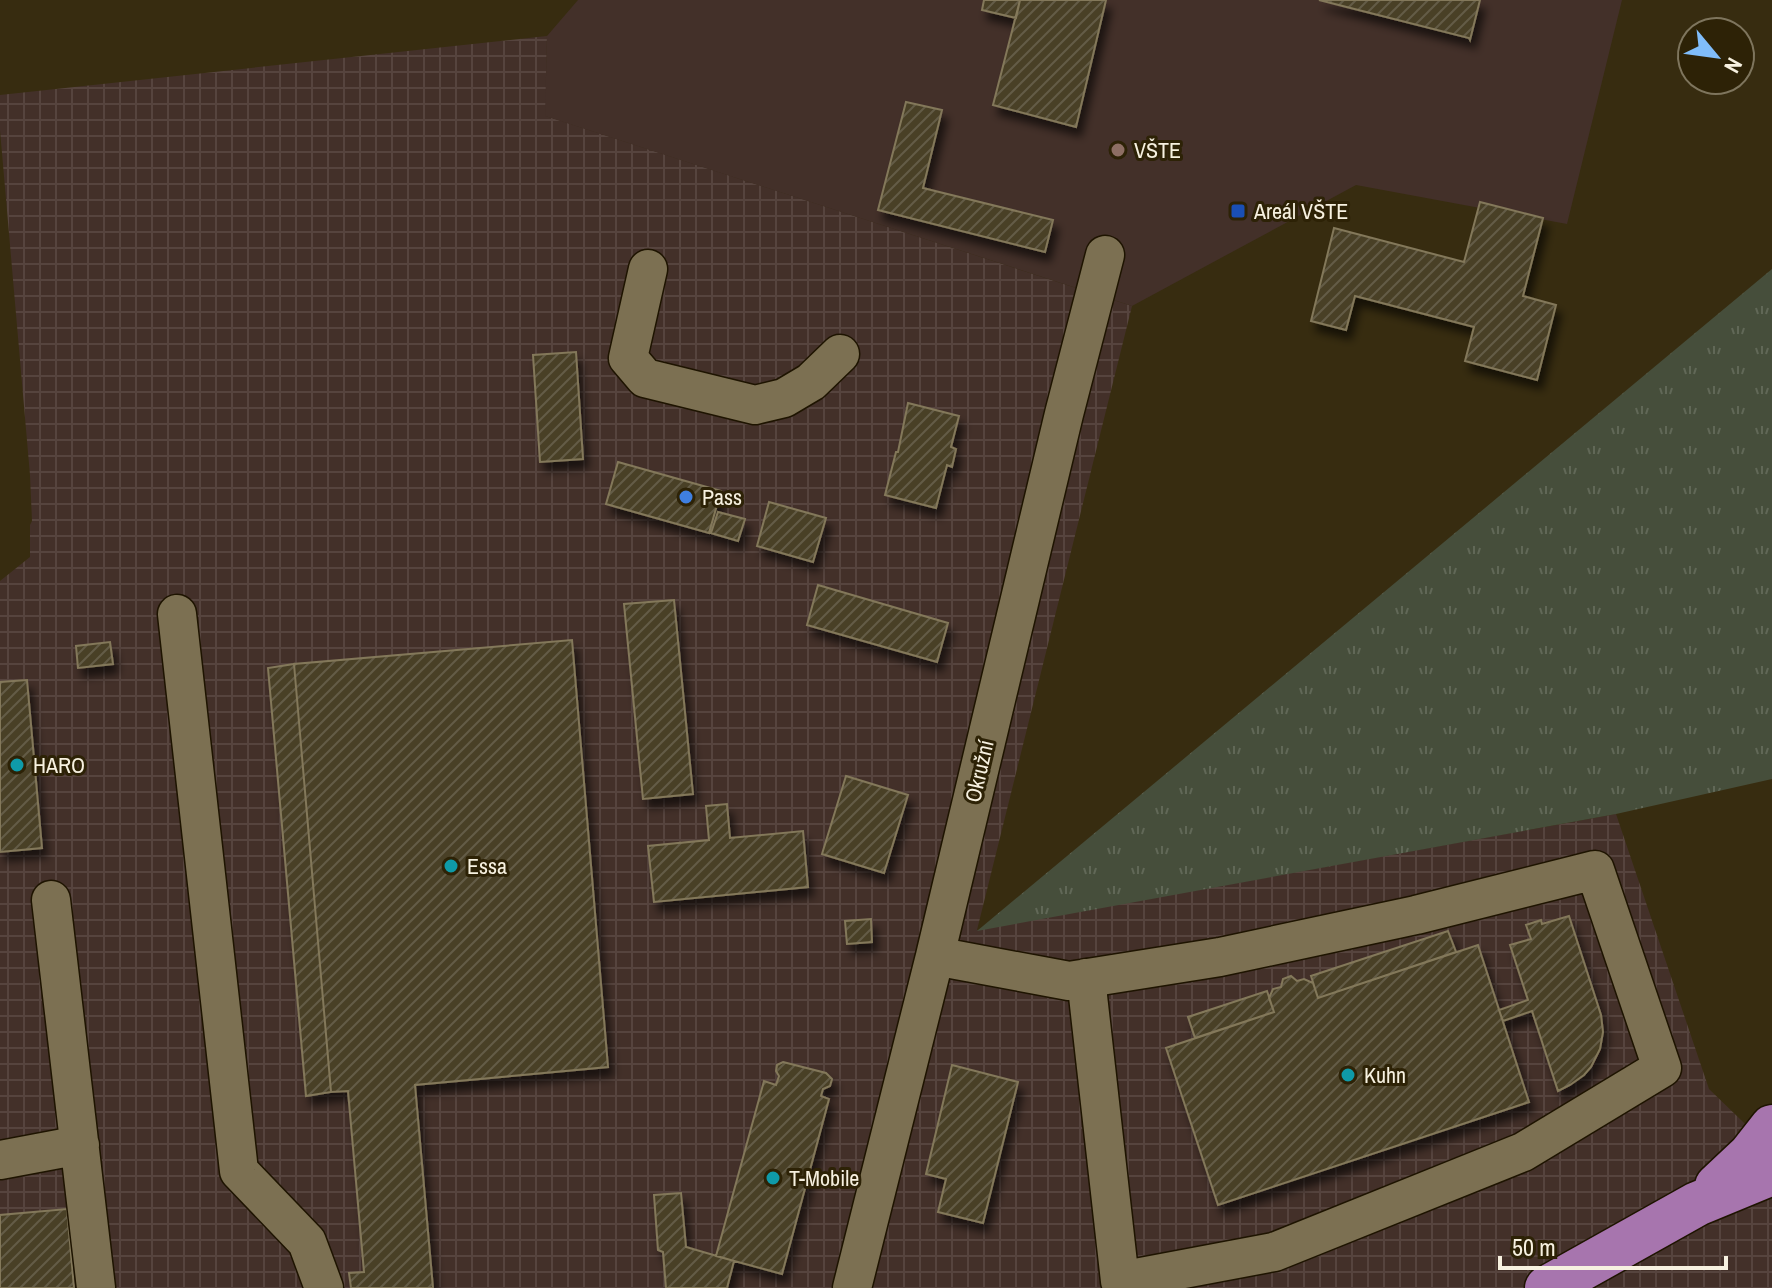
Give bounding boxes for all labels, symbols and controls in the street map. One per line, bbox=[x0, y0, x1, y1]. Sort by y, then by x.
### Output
north arrow bbox=[1676, 16, 1756, 96]
text: N bbox=[1717, 53, 1750, 79]
place label: VŠTE bbox=[1134, 135, 1181, 165]
marker: VŠTE bbox=[1109, 141, 1127, 159]
place label: Areál VŠTE bbox=[1253, 196, 1348, 226]
marker: Areál VŠTE bbox=[1229, 202, 1247, 220]
place label: Pass bbox=[702, 482, 742, 512]
marker: Pass bbox=[677, 488, 695, 506]
street label: Okružní bbox=[957, 736, 1001, 805]
place label: HARO bbox=[33, 750, 85, 780]
marker: HARO bbox=[8, 756, 26, 774]
place label: Essa bbox=[467, 851, 507, 881]
marker: Essa bbox=[442, 857, 460, 875]
place label: Kuhn bbox=[1364, 1060, 1406, 1090]
marker: Kuhn bbox=[1339, 1066, 1357, 1084]
place label: T-Mobile bbox=[789, 1163, 859, 1193]
marker: T-Mobile bbox=[764, 1169, 782, 1187]
scale bar bbox=[1500, 1220, 1726, 1270]
text: 50 m bbox=[1512, 1231, 1556, 1263]

